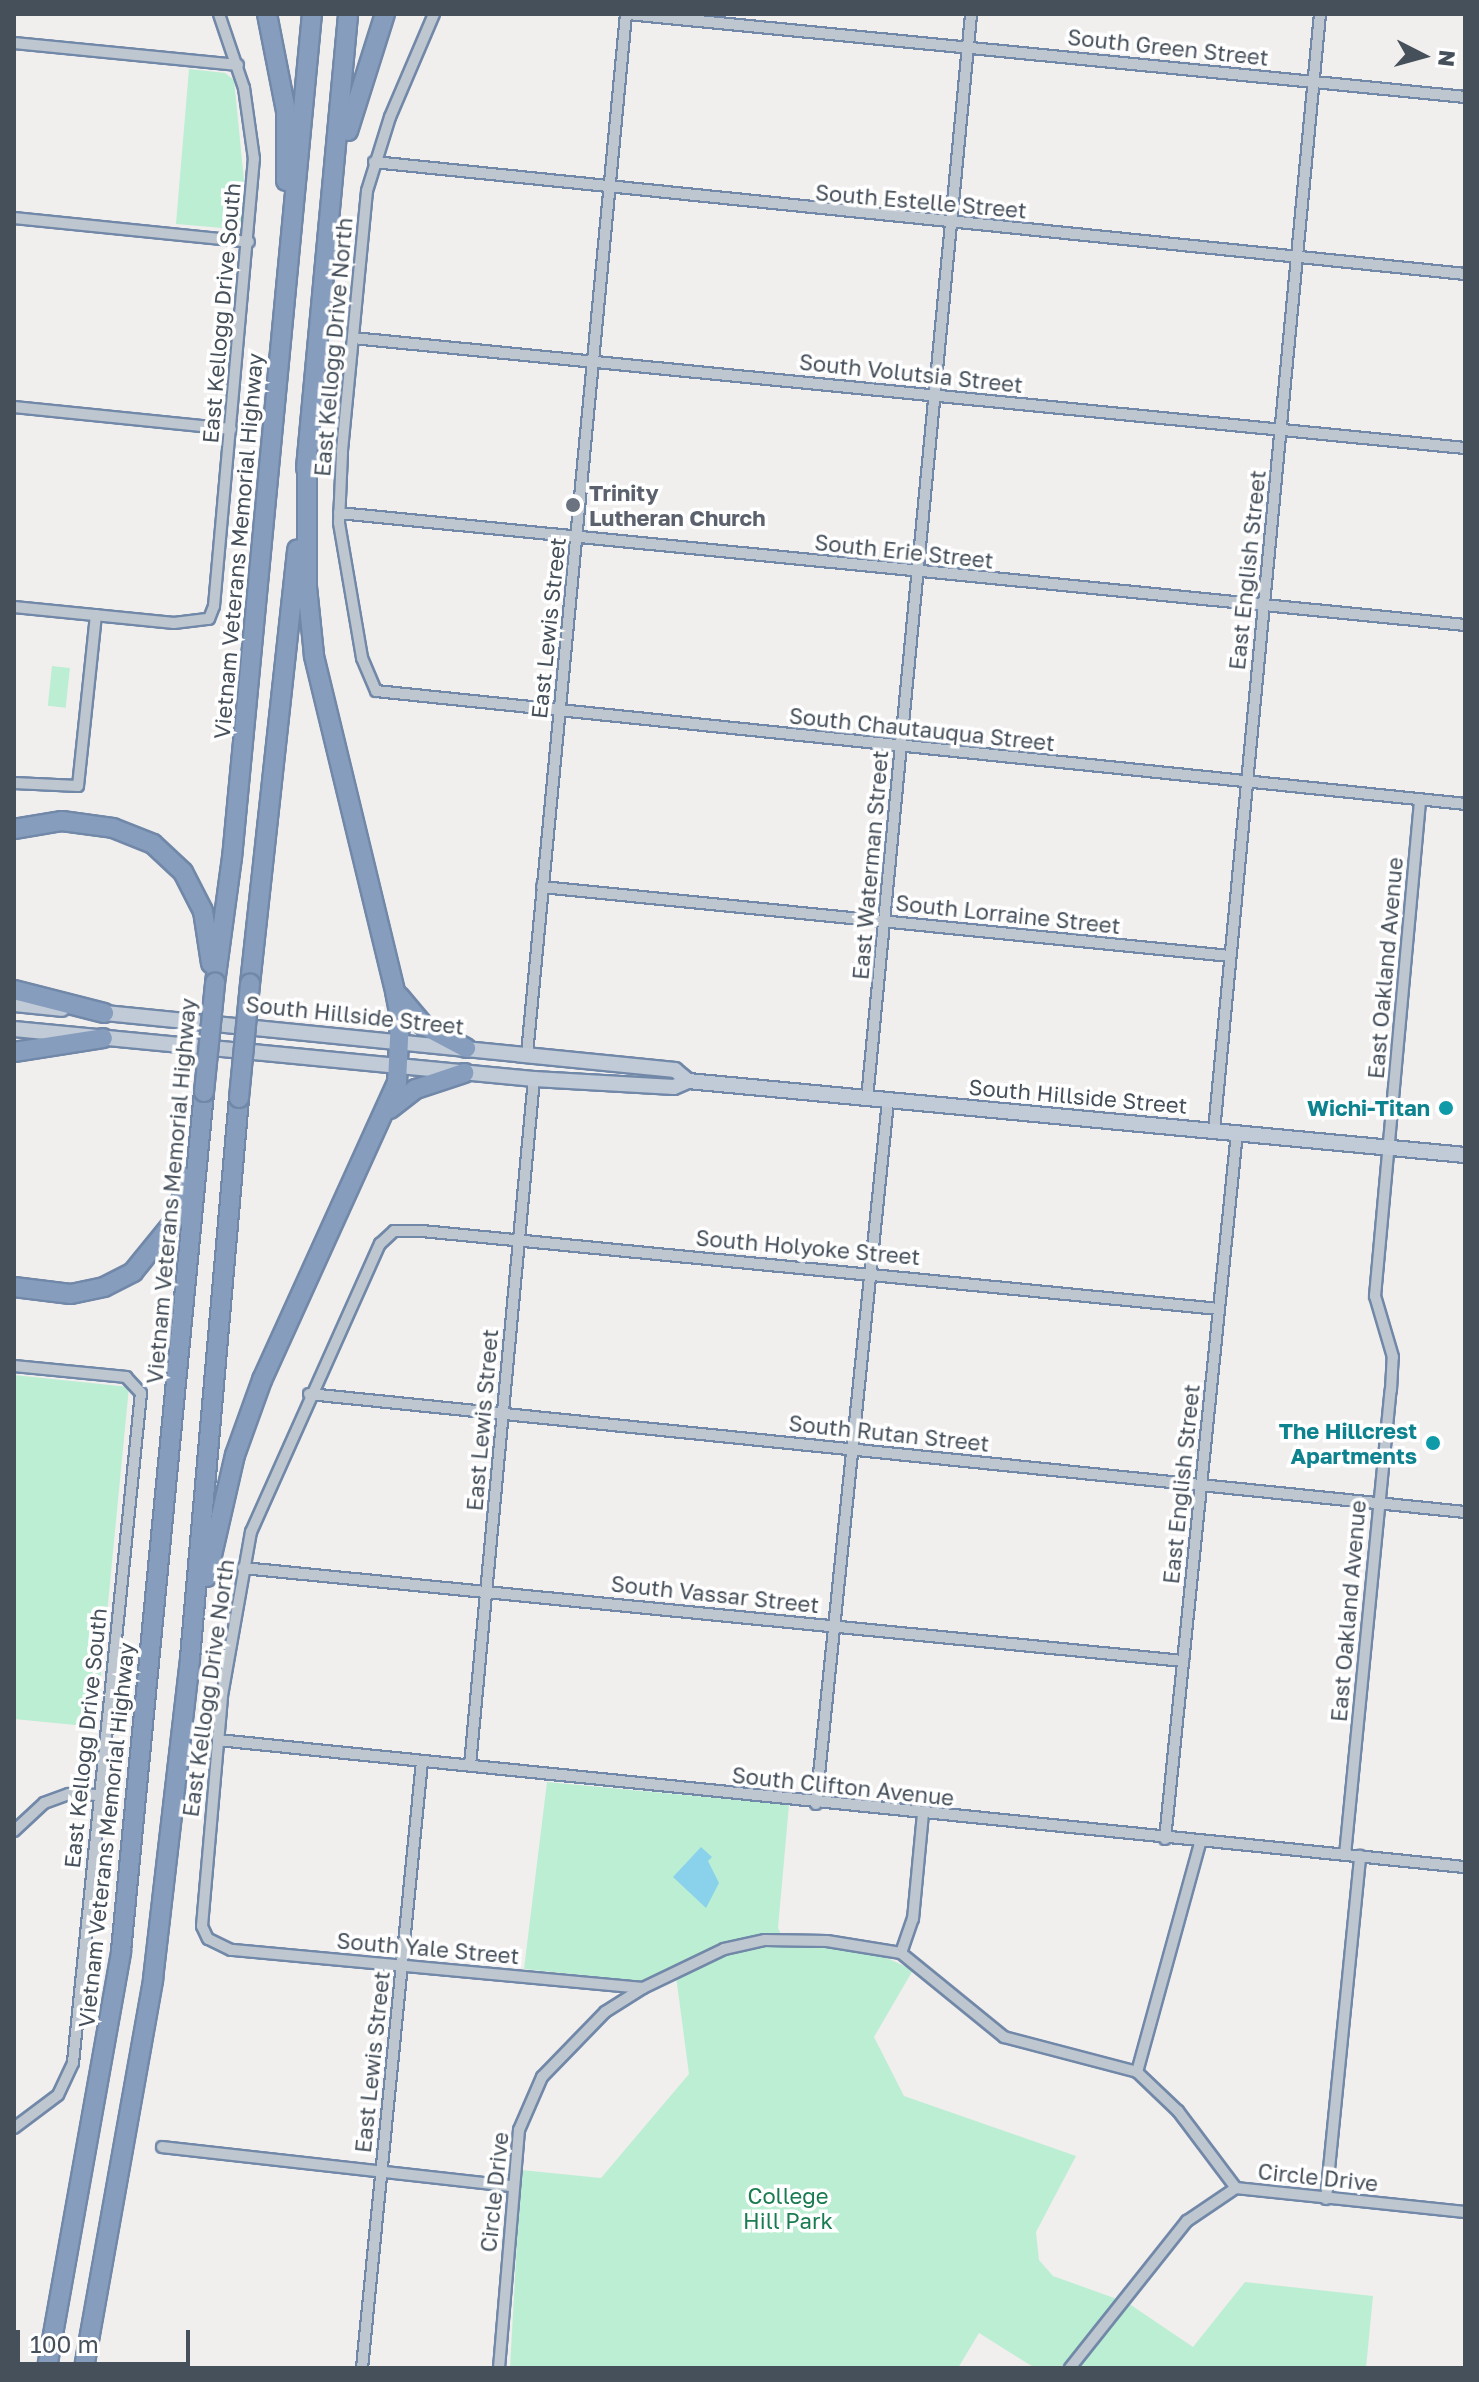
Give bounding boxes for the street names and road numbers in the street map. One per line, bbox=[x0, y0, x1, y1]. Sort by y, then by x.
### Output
street label: South Green Street bbox=[1066, 23, 1270, 71]
street label: South Estelle Street bbox=[814, 179, 1028, 223]
street label: East Kellogg Drive South bbox=[196, 182, 246, 444]
street label: East Kellogg Drive North bbox=[309, 216, 357, 478]
street label: South Volutsia Street bbox=[798, 348, 1024, 398]
street label: Vietnam Veterans Memorial Highway bbox=[208, 352, 268, 740]
street label: East English Street bbox=[1223, 469, 1271, 671]
street label: South Erie Street bbox=[813, 528, 995, 574]
street label: East Lewis Street bbox=[525, 536, 571, 720]
street label: South Chautauqua Street bbox=[788, 702, 1056, 756]
street label: East Waterman Street bbox=[847, 749, 893, 981]
street label: East Oakland Avenue bbox=[1362, 856, 1408, 1080]
street label: South Lorraine Street bbox=[894, 889, 1122, 939]
street label: South Hillside Street bbox=[244, 990, 466, 1040]
street label: Vietnam Veterans Memorial Highway bbox=[141, 997, 201, 1385]
street label: South Hillside Street bbox=[967, 1073, 1189, 1119]
street label: South Holyoke Street bbox=[695, 1224, 921, 1270]
street label: East Lewis Street bbox=[461, 1328, 503, 1512]
street label: East English Street bbox=[1157, 1383, 1205, 1585]
street label: South Rutan Street bbox=[787, 1409, 991, 1457]
street label: East Oakland Avenue bbox=[1325, 1499, 1371, 1723]
street label: East Kellogg Drive North bbox=[177, 1557, 239, 1819]
street label: South Vassar Street bbox=[610, 1570, 820, 1618]
street label: East Kellogg Drive South bbox=[58, 1607, 112, 1869]
street label: Vietnam Veterans Memorial Highway bbox=[73, 1641, 139, 2029]
street label: South Clifton Avenue bbox=[731, 1761, 955, 1811]
street label: South Yale Street bbox=[336, 1927, 520, 1969]
street label: East Lewis Street bbox=[349, 1970, 395, 2154]
street label: Circle Drive bbox=[475, 2131, 513, 2253]
street label: Circle Drive bbox=[1257, 2158, 1379, 2196]

